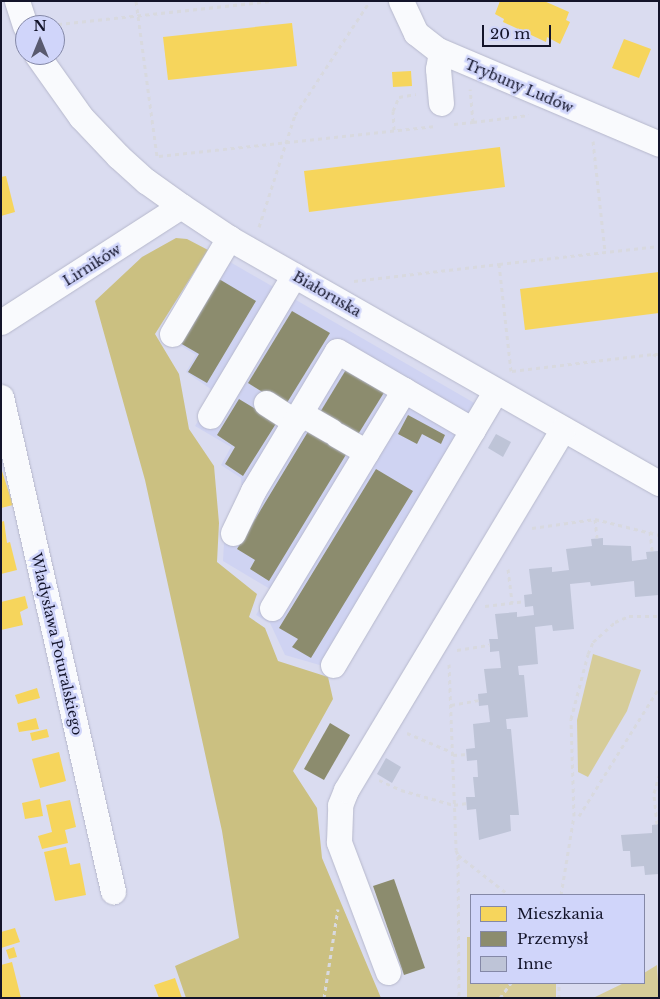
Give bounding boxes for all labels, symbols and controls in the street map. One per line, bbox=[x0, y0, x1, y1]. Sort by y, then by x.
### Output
north arrow bbox=[15, 15, 65, 65]
scale bar bbox=[485, 15, 554, 47]
text: N bbox=[33, 17, 47, 35]
text: 20 m bbox=[490, 24, 530, 43]
street label: Trybuny Ludów bbox=[462, 56, 576, 116]
street label: Lirników bbox=[60, 241, 124, 289]
street label: Białoruska bbox=[290, 268, 364, 320]
street label: Władysława Poturalskiego bbox=[28, 551, 86, 737]
legend bbox=[470, 894, 645, 984]
text: Mieszkania bbox=[517, 904, 604, 923]
text: Przemysł bbox=[517, 929, 588, 948]
text: Inne bbox=[517, 954, 553, 973]

